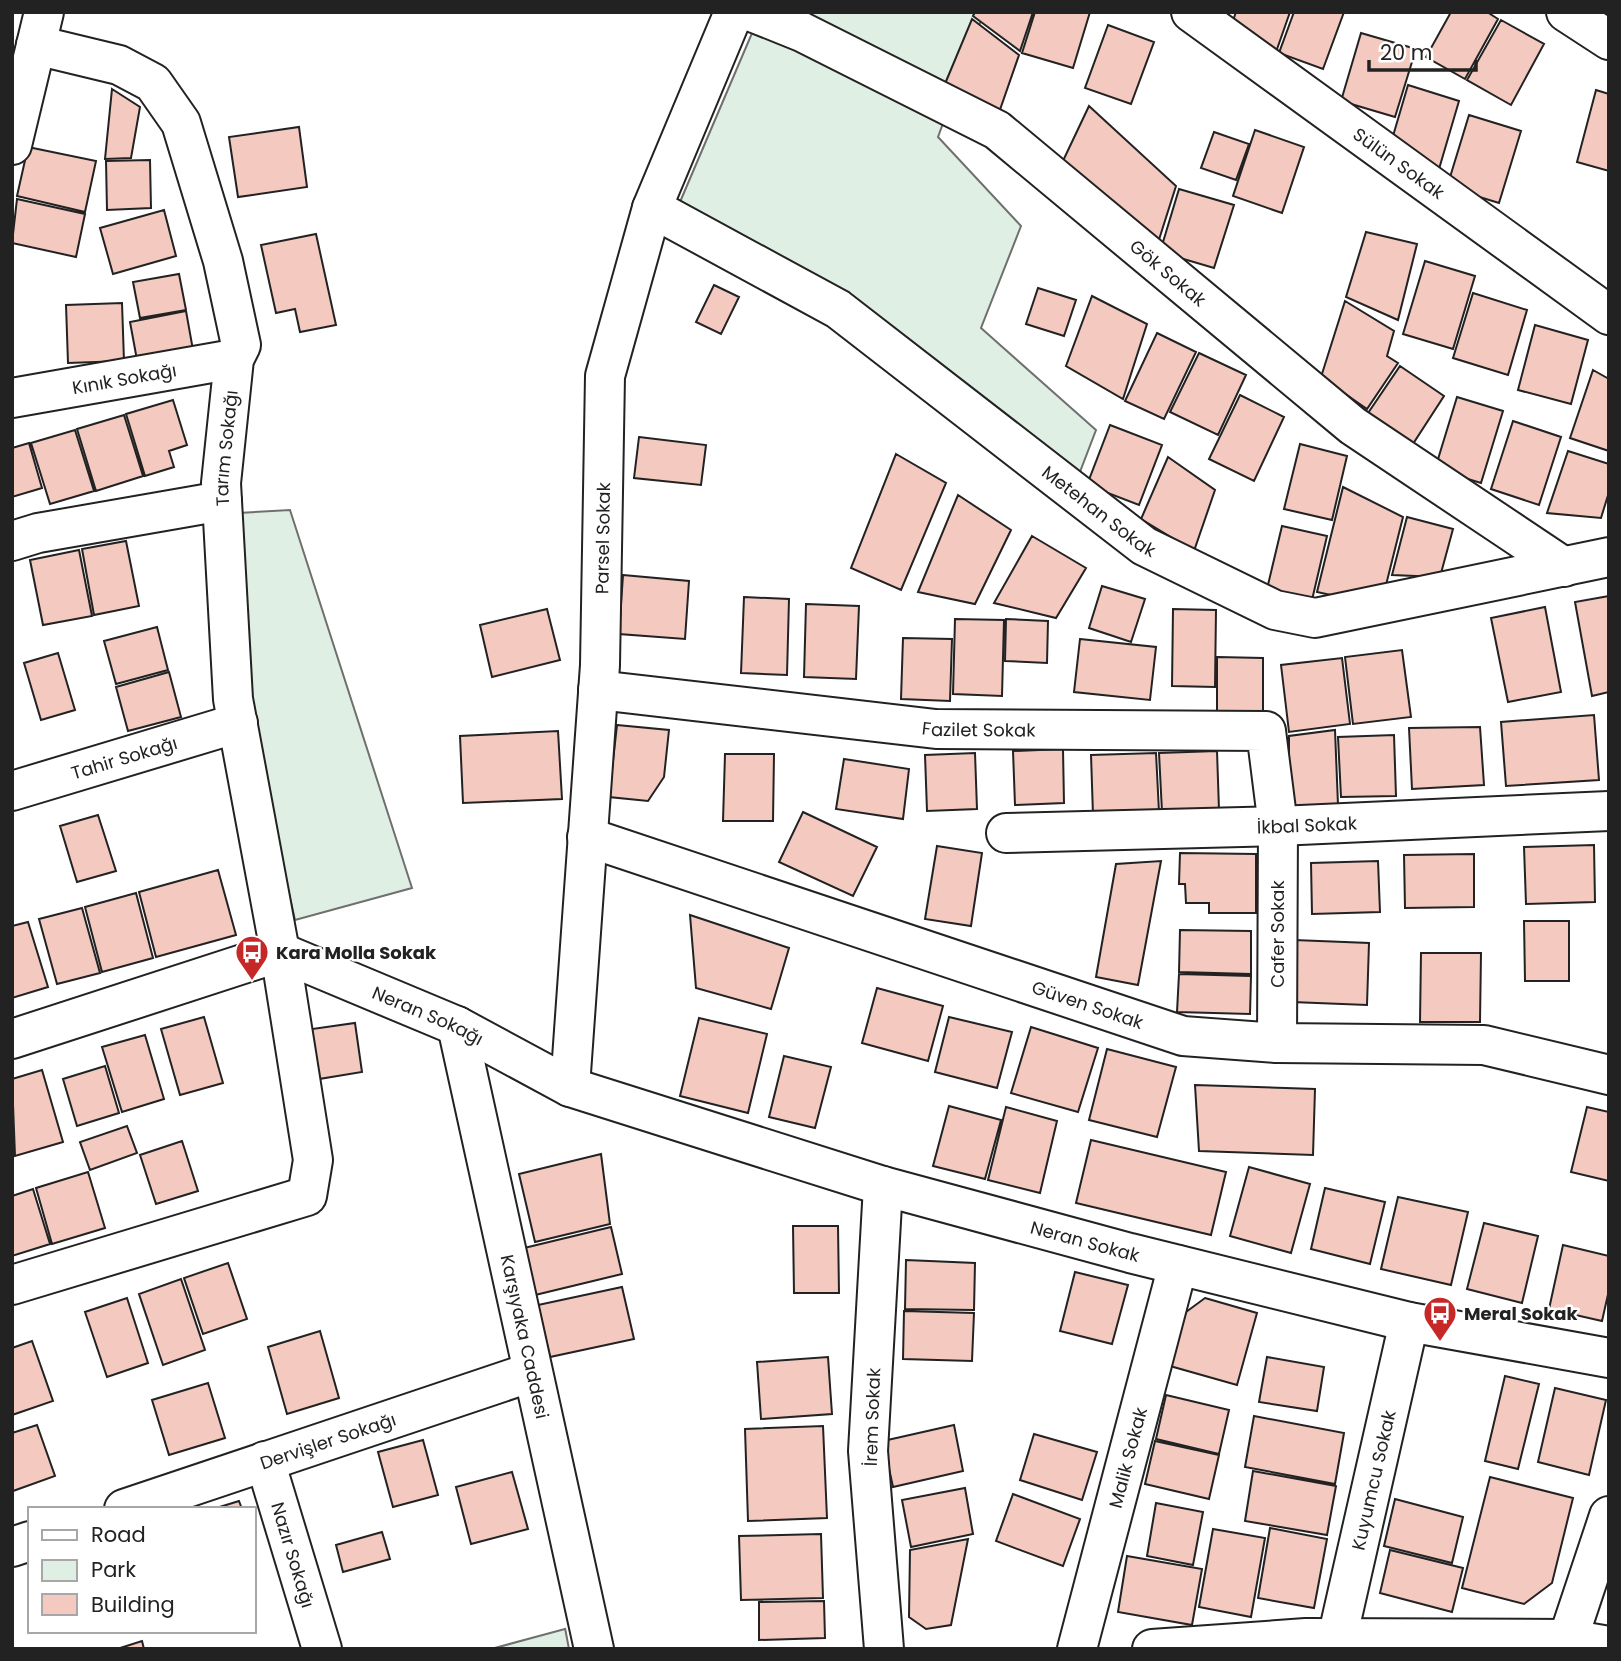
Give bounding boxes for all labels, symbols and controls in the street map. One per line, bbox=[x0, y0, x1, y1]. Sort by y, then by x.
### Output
scale bar bbox=[1369, 28, 1476, 72]
text: 20 m bbox=[1380, 38, 1433, 67]
street label: Sülün Sokak bbox=[1348, 121, 1450, 205]
street label: Gök Sokak bbox=[1125, 233, 1213, 312]
street label: Kınık Sokağı bbox=[70, 357, 178, 400]
street label: Tarım Sokağı bbox=[208, 389, 243, 507]
street label: Metehan Sokak bbox=[1037, 459, 1161, 563]
street label: Parsel Sokak bbox=[589, 481, 616, 594]
street label: Fazilet Sokak bbox=[921, 715, 1036, 742]
street label: Tahir Sokağı bbox=[68, 730, 180, 785]
street label: İkbal Sokak bbox=[1257, 810, 1358, 839]
street label: Cafer Sokak bbox=[1265, 880, 1290, 988]
bus stop icon: Kara Molla Sokak bbox=[233, 933, 271, 982]
place label: Kara Molla Sokak bbox=[276, 940, 437, 965]
street label: Güven Sokak bbox=[1029, 974, 1147, 1035]
street label: Neran Sokağı bbox=[369, 980, 488, 1051]
street label: Neran Sokak bbox=[1028, 1214, 1143, 1268]
street label: Karşıyaka Caddesi bbox=[495, 1252, 555, 1421]
bus stop icon: Meral Sokak bbox=[1421, 1294, 1459, 1343]
place label: Meral Sokak bbox=[1464, 1301, 1579, 1326]
street label: İrem Sokak bbox=[858, 1367, 886, 1467]
street label: Malik Sokak bbox=[1102, 1404, 1153, 1511]
street label: Dervişler Sokağı bbox=[257, 1406, 399, 1475]
street label: Kuyumcu Sokak bbox=[1345, 1407, 1401, 1552]
street label: Nazır Sokağı bbox=[266, 1499, 321, 1611]
legend bbox=[28, 1507, 256, 1633]
text: Road bbox=[91, 1520, 146, 1549]
text: Park bbox=[91, 1555, 136, 1584]
text: Building bbox=[91, 1590, 175, 1619]

